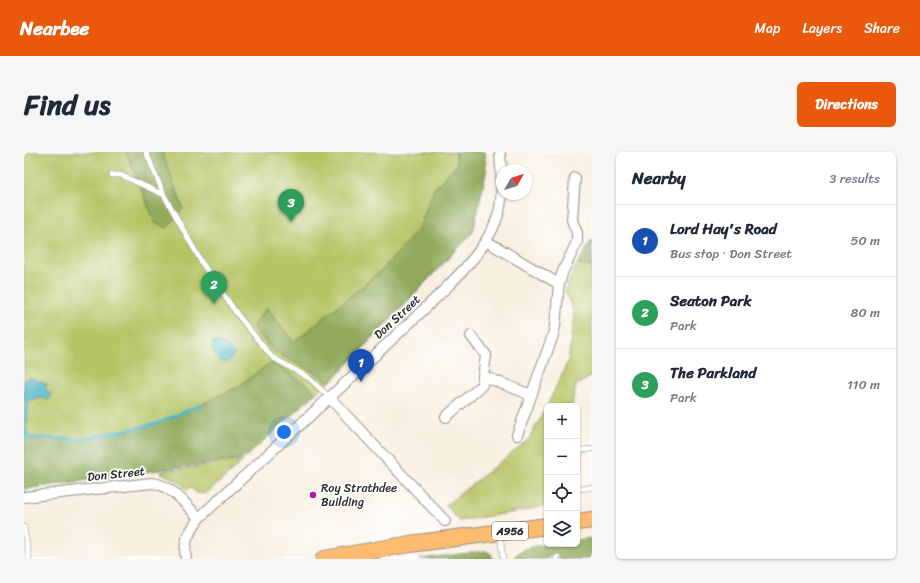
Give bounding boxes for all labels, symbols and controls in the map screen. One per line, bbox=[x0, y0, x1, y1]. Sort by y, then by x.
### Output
text: Nearbee bbox=[20, 12, 89, 45]
text: Map bbox=[755, 16, 780, 41]
text: Layers bbox=[802, 16, 842, 41]
text: Share bbox=[864, 16, 900, 41]
text: Find us bbox=[24, 80, 111, 129]
button: Directions bbox=[797, 82, 896, 127]
text: Nearby bbox=[632, 163, 686, 193]
north arrow bbox=[496, 164, 532, 200]
text: 3 results bbox=[829, 167, 880, 190]
pin: 3 bbox=[278, 189, 304, 222]
text: Lord Hay's Road bbox=[670, 216, 777, 242]
text: 1 bbox=[642, 229, 648, 252]
text: 50 m bbox=[850, 229, 880, 252]
text: Bus stop · Don Street bbox=[670, 242, 792, 265]
pin: 2 bbox=[201, 271, 227, 304]
text: Seaton Park bbox=[670, 288, 751, 314]
street label: Don Street bbox=[368, 289, 426, 345]
text: 2 bbox=[641, 301, 649, 324]
text: 80 m bbox=[851, 301, 880, 324]
text: Park bbox=[670, 314, 697, 337]
pin: 1 bbox=[348, 349, 374, 382]
text: The Parkland bbox=[670, 360, 756, 386]
text: 3 bbox=[641, 373, 649, 396]
text: 110 m bbox=[847, 373, 880, 396]
text: Park bbox=[670, 386, 697, 409]
map controls bbox=[544, 403, 580, 547]
button: + bbox=[544, 403, 580, 439]
your location bbox=[274, 422, 294, 442]
button: − bbox=[544, 439, 580, 475]
street label: Don Street bbox=[86, 460, 146, 488]
button: locate bbox=[544, 475, 580, 511]
place label: Roy Strathdee Building bbox=[321, 477, 397, 513]
marker: Roy Strathdee Building bbox=[308, 490, 318, 500]
button: layers bbox=[544, 511, 580, 547]
road number: A956 bbox=[492, 522, 528, 540]

